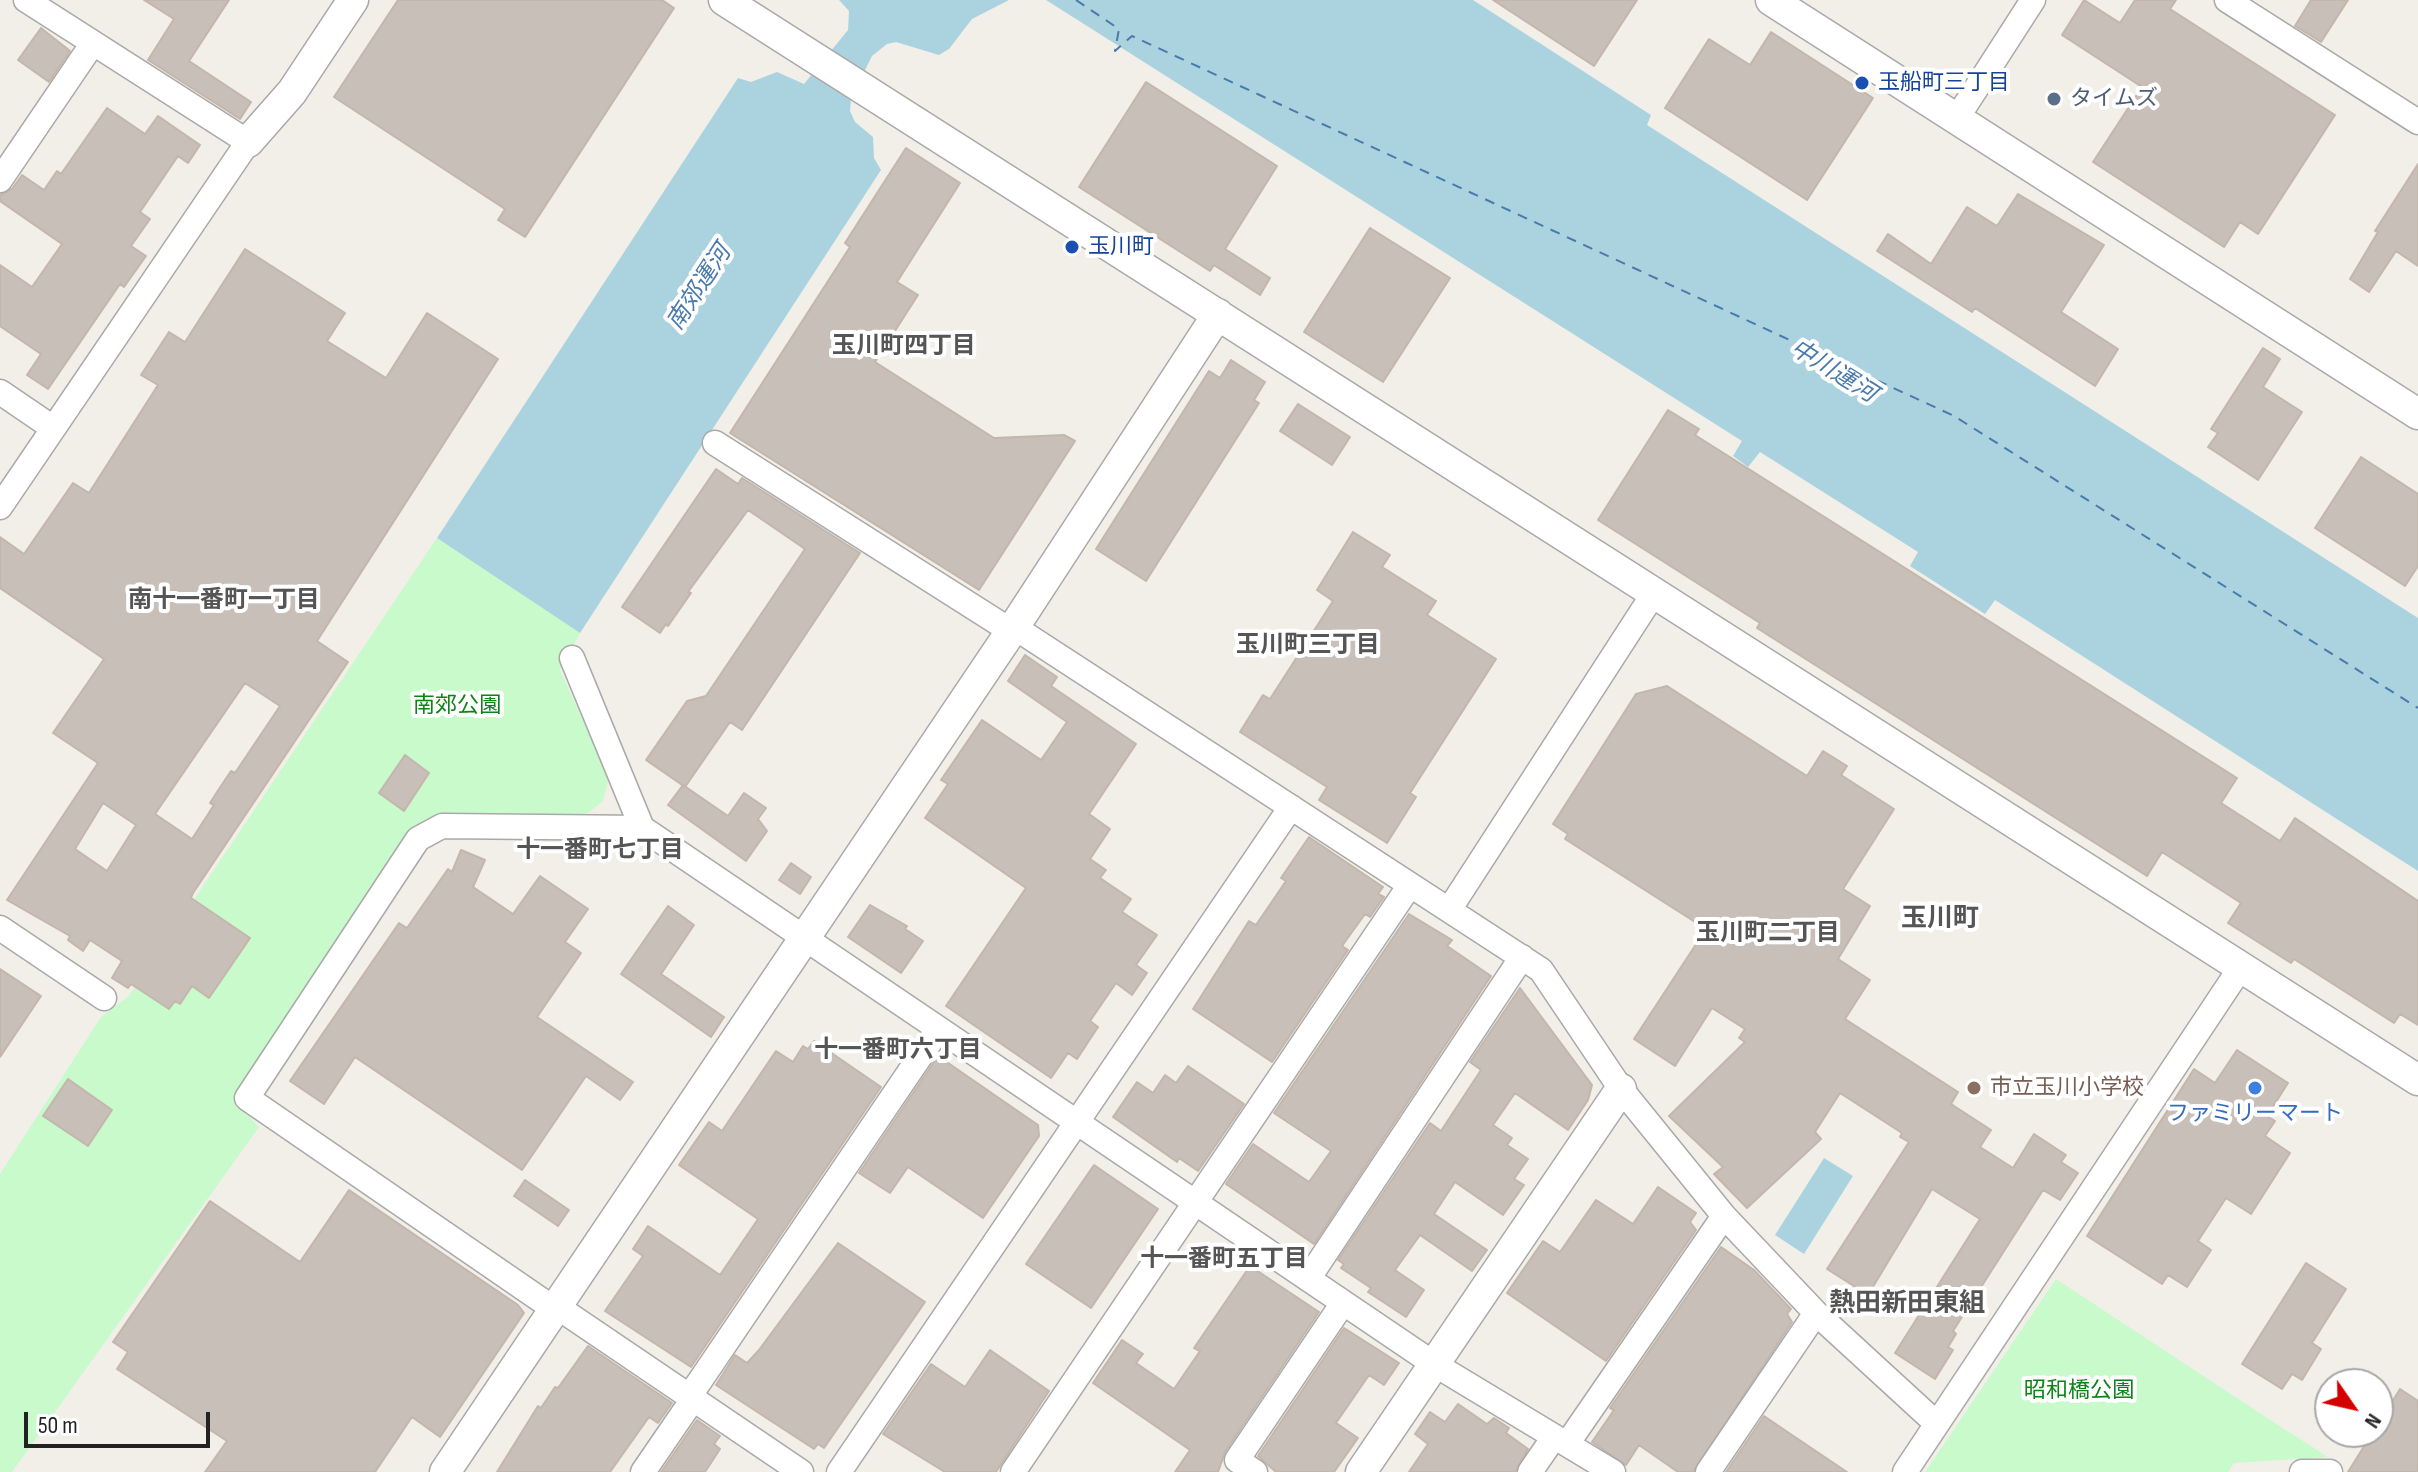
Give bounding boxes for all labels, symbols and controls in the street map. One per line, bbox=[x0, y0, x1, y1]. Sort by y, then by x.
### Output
place label: 玉船町三丁目 bbox=[1878, 70, 2010, 96]
marker: 玉船町三丁目 bbox=[1853, 74, 1871, 92]
place label: タイムズ bbox=[2070, 86, 2158, 112]
marker: タイムズ bbox=[2045, 90, 2063, 108]
place label: 玉川町 bbox=[1088, 234, 1154, 260]
marker: 玉川町 bbox=[1063, 238, 1081, 256]
water label: 南郊運河 bbox=[662, 240, 738, 336]
district label: 玉川町四丁目 bbox=[832, 333, 976, 361]
water label: 中川運河 bbox=[1785, 334, 1881, 410]
district label: 南十一番町一丁目 bbox=[128, 587, 320, 615]
district label: 玉川町三丁目 bbox=[1236, 632, 1380, 660]
park label: 南郊公園 bbox=[413, 693, 501, 719]
district label: 十一番町七丁目 bbox=[516, 837, 684, 865]
district label: 玉川町 bbox=[1901, 903, 1979, 935]
district label: 玉川町二丁目 bbox=[1696, 920, 1840, 948]
district label: 十一番町六丁目 bbox=[814, 1037, 982, 1065]
place label: 市立玉川小学校 bbox=[1990, 1075, 2144, 1101]
marker: 市立玉川小学校 bbox=[1965, 1079, 1983, 1097]
marker: ファミリーマート bbox=[2246, 1079, 2264, 1097]
place label: ファミリーマート bbox=[2167, 1101, 2343, 1127]
district label: 十一番町五丁目 bbox=[1140, 1246, 1308, 1274]
district label: 熱田新田東組 bbox=[1829, 1288, 1985, 1320]
north arrow bbox=[2314, 1368, 2394, 1448]
park label: 昭和橋公園 bbox=[2024, 1378, 2134, 1404]
scale bar bbox=[28, 1396, 214, 1446]
text: N bbox=[2358, 1408, 2387, 1433]
text: 50 m bbox=[38, 1411, 78, 1440]

